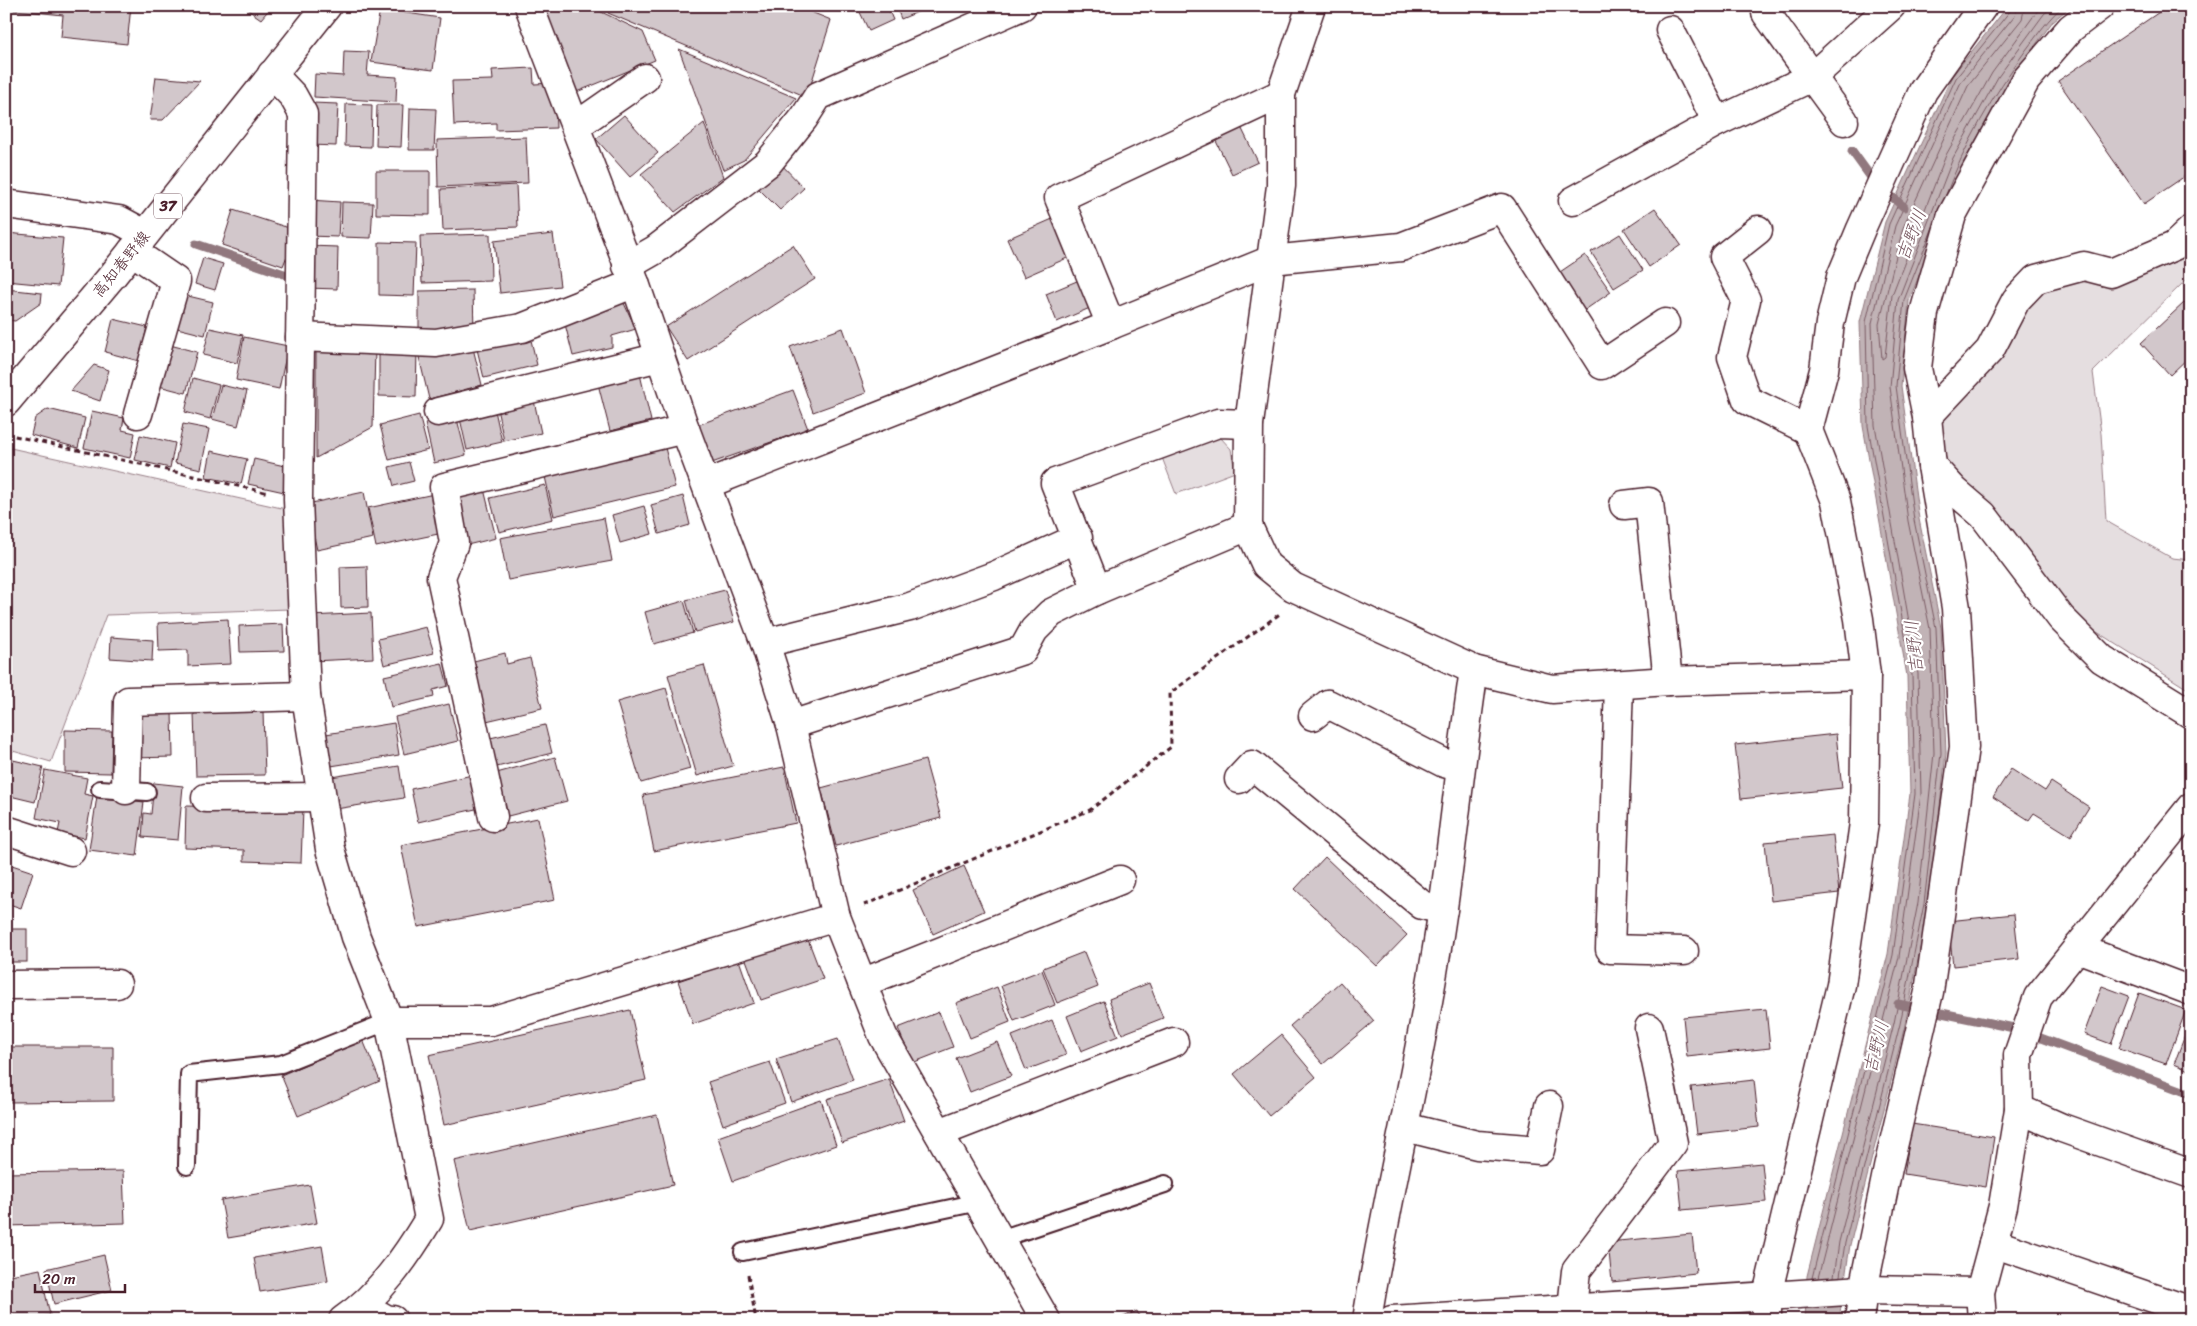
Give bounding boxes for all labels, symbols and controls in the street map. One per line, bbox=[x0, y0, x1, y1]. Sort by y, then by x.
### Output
road number: 37 bbox=[154, 194, 182, 218]
water label: 吉野川 bbox=[1886, 204, 1936, 266]
street label: 高知春野線 bbox=[85, 224, 157, 304]
water label: 吉野川 bbox=[1895, 618, 1933, 676]
water label: 吉野川 bbox=[1854, 1017, 1898, 1077]
scale bar bbox=[35, 1261, 125, 1293]
text: 20 m bbox=[42, 1266, 76, 1292]

